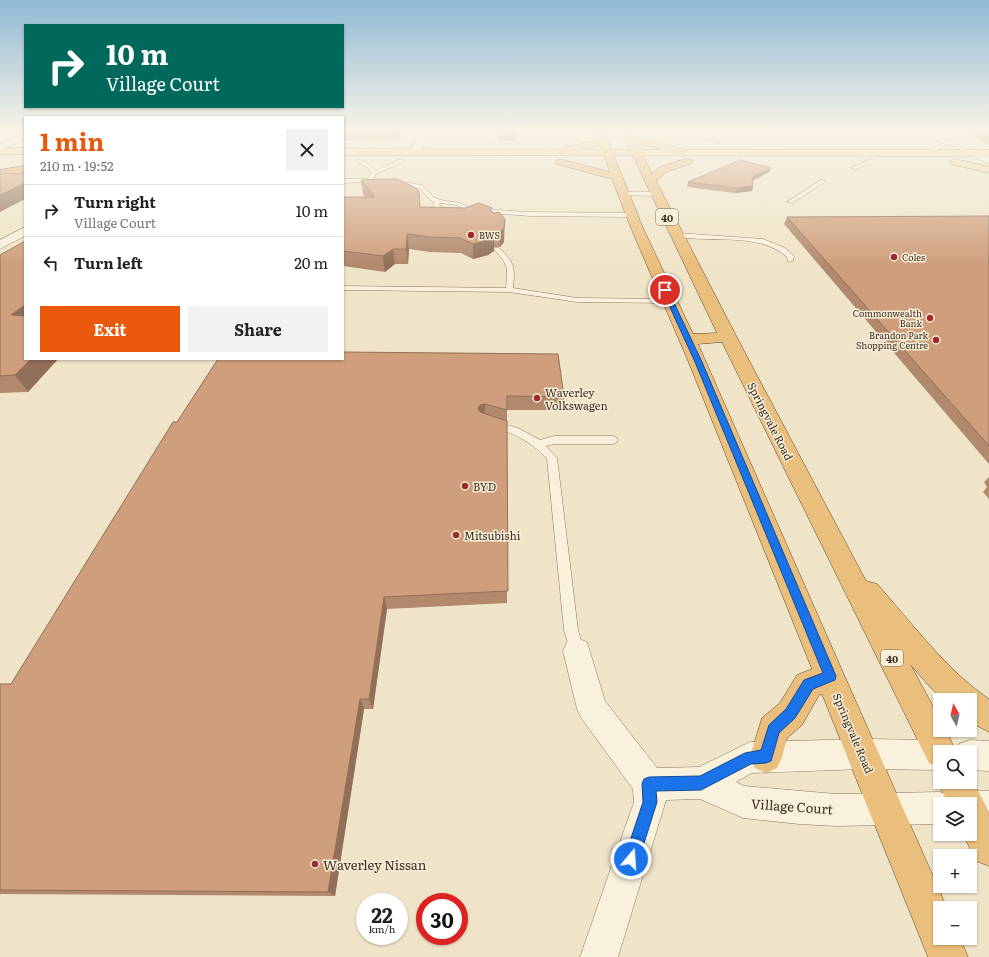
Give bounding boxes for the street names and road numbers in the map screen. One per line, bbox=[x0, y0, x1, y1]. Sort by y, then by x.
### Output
road number: 40 bbox=[656, 209, 678, 225]
street label: Springvale Road bbox=[744, 379, 798, 463]
road number: 40 bbox=[881, 650, 903, 666]
street label: Springvale Road bbox=[830, 690, 878, 776]
street label: Village Court bbox=[750, 794, 834, 818]

